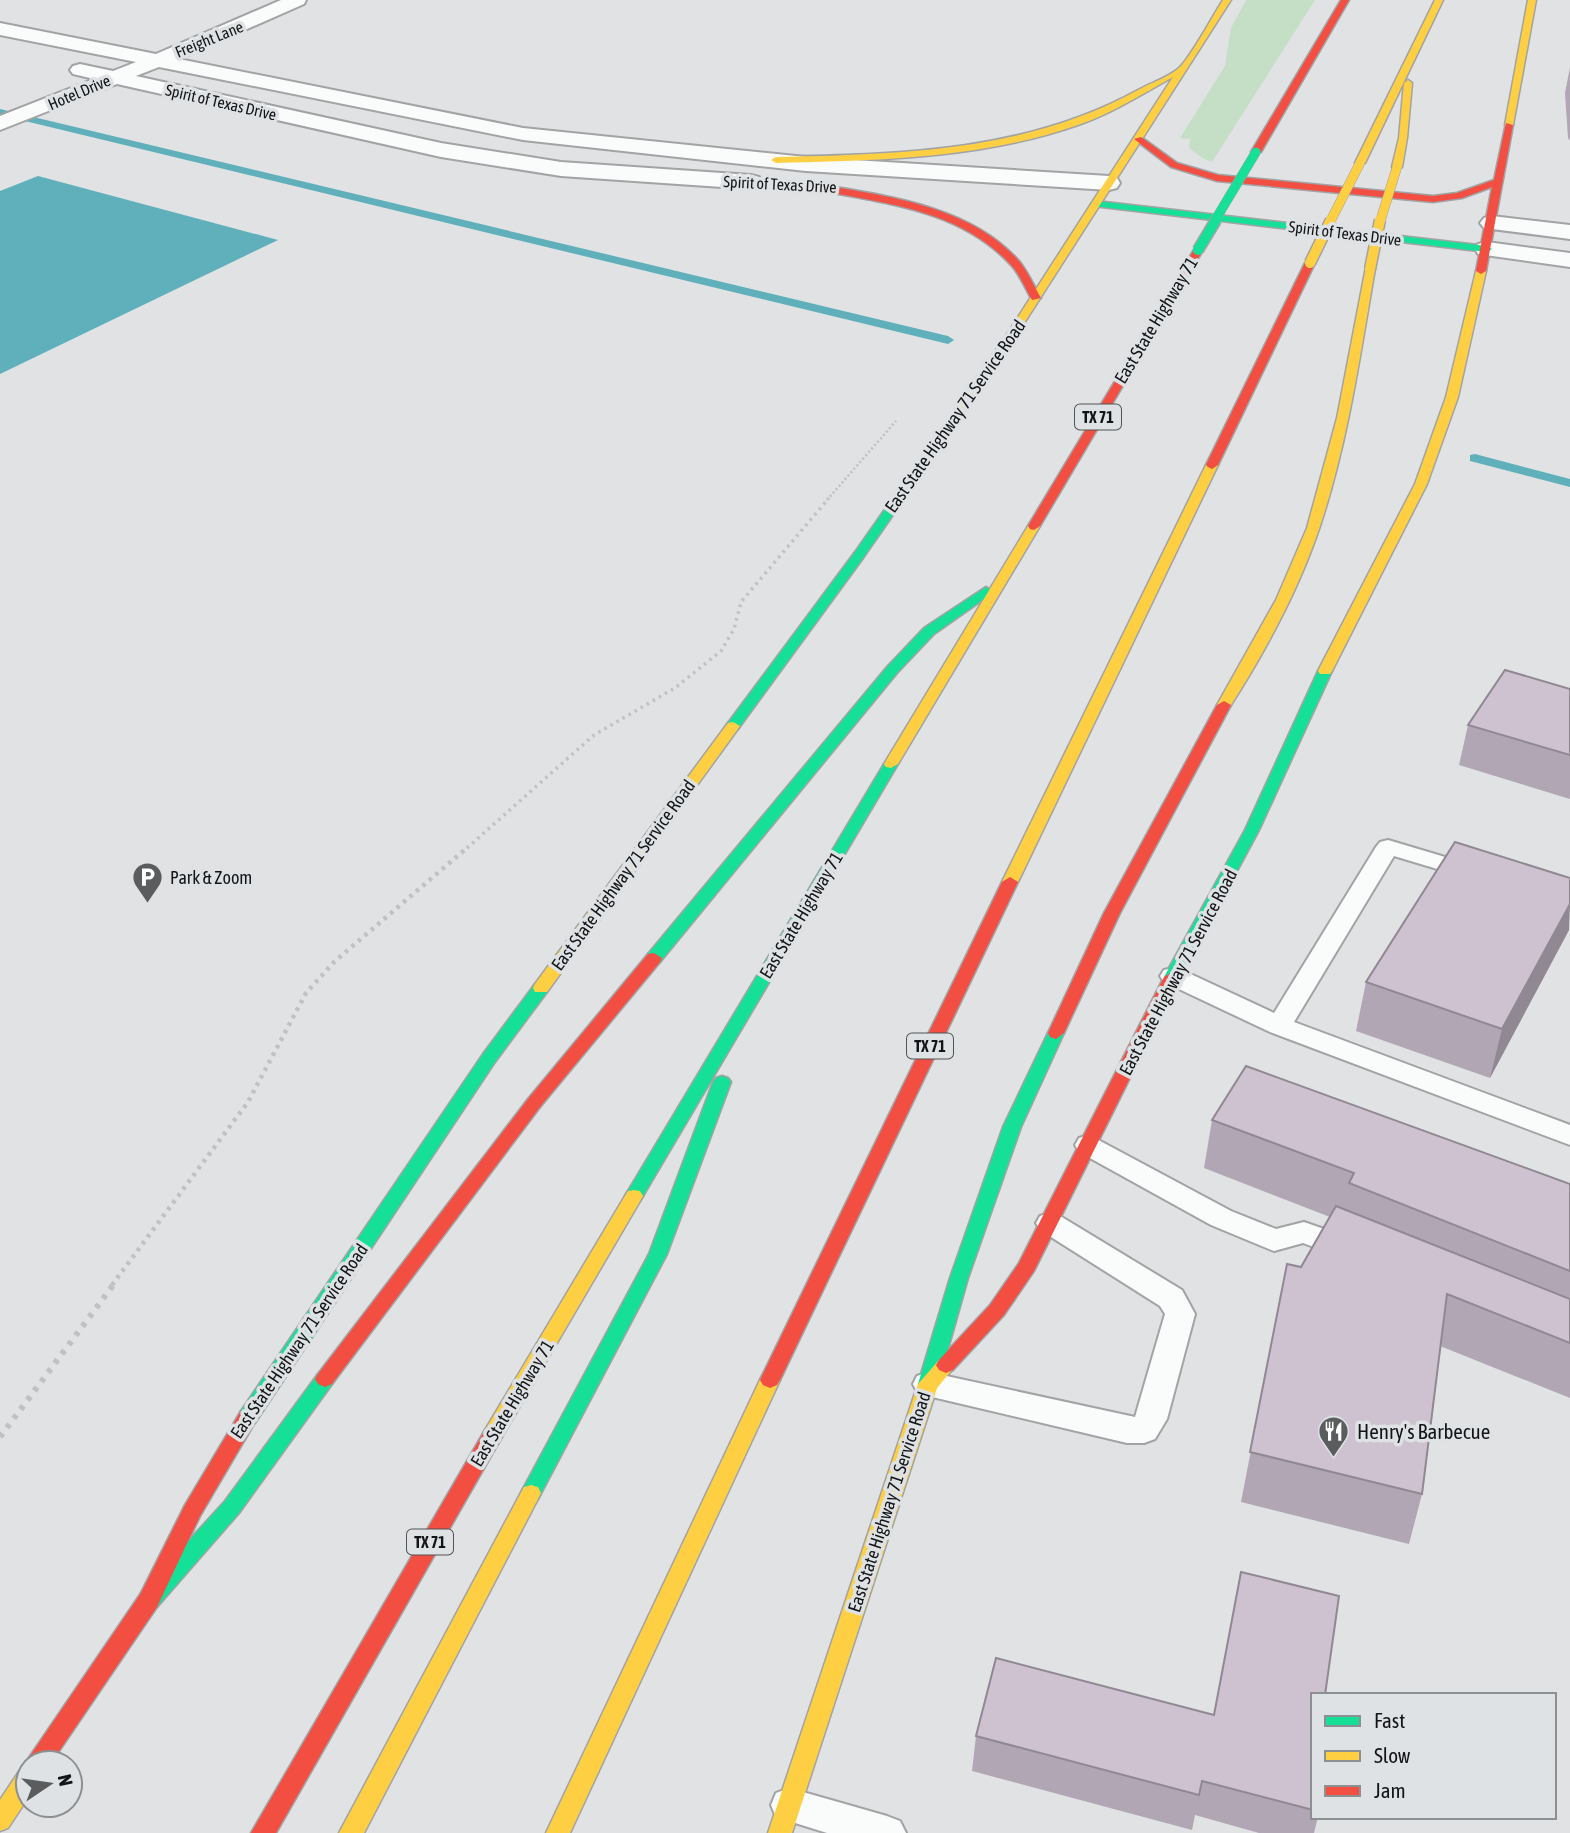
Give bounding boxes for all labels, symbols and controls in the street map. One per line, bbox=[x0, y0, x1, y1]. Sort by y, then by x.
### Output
street label: Freight Lane bbox=[172, 17, 246, 62]
street label: Hotel Drive bbox=[45, 71, 113, 113]
street label: Spirit of Texas Drive bbox=[164, 80, 278, 124]
street label: Spirit of Texas Drive bbox=[723, 172, 837, 197]
street label: Spirit of Texas Drive bbox=[1288, 217, 1402, 250]
street label: East State Highway 71 bbox=[1110, 253, 1202, 387]
street label: East State Highway 71 Service Road bbox=[880, 316, 1030, 516]
road number: TX 71 bbox=[1075, 404, 1121, 430]
street label: East State Highway 71 Service Road bbox=[547, 776, 699, 974]
street label: East State Highway 71 bbox=[755, 848, 847, 982]
parking icon: Park & Zoom bbox=[130, 860, 164, 904]
street label: East State Highway 71 Service Road bbox=[1115, 865, 1241, 1079]
place label: Park & Zoom bbox=[170, 867, 252, 888]
road number: TX 71 bbox=[907, 1034, 953, 1058]
street label: East State Highway 71 Service Road bbox=[226, 1240, 372, 1442]
street label: East State Highway 71 bbox=[466, 1336, 558, 1470]
street label: East State Highway 71 Service Road bbox=[843, 1389, 935, 1615]
restaurant icon: Henry's Barbecue bbox=[1317, 1414, 1351, 1458]
place label: Henry's Barbecue bbox=[1357, 1419, 1490, 1443]
road number: TX 71 bbox=[407, 1530, 453, 1554]
legend bbox=[1311, 1693, 1556, 1819]
text: Fast bbox=[1374, 1708, 1405, 1732]
text: Slow bbox=[1374, 1743, 1411, 1767]
north arrow bbox=[14, 1749, 84, 1819]
text: N bbox=[54, 1772, 78, 1788]
text: Jam bbox=[1374, 1778, 1406, 1802]

